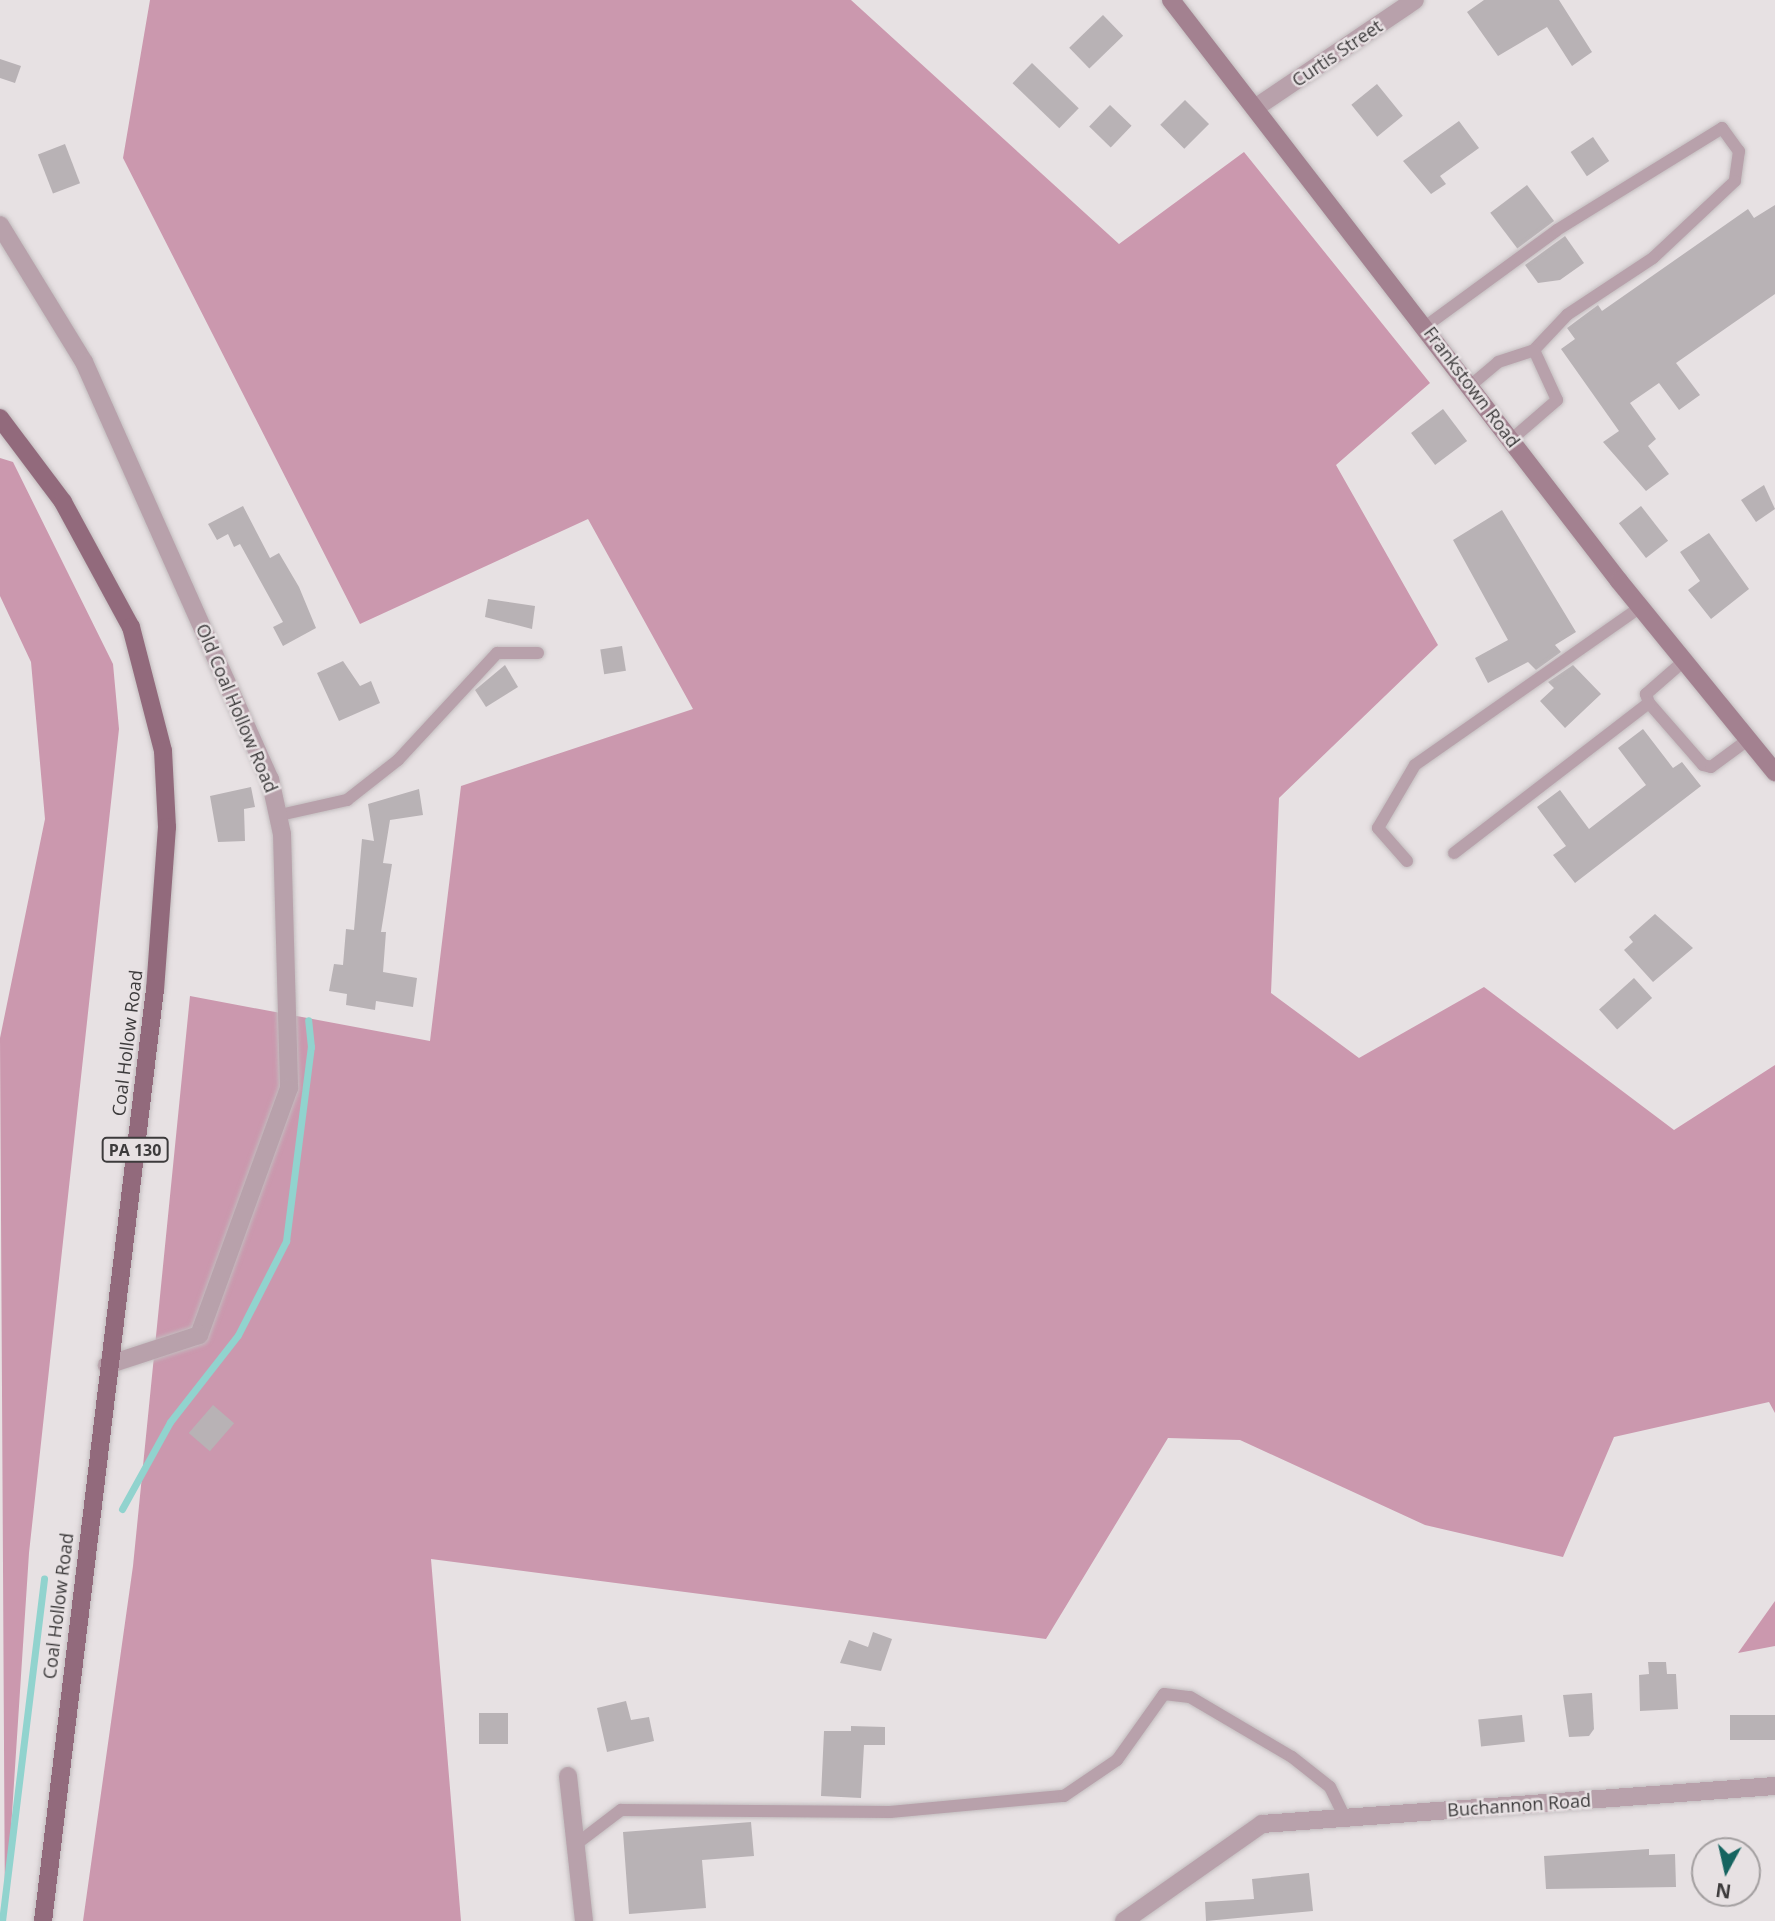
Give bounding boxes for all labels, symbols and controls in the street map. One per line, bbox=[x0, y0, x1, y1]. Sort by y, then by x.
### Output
street label: Curtis Street bbox=[1288, 15, 1386, 91]
street label: Frankstown Road bbox=[1420, 322, 1524, 452]
street label: Old Coal Hollow Road bbox=[192, 620, 282, 796]
street label: Coal Hollow Road bbox=[107, 969, 147, 1117]
road number: PA 130 bbox=[100, 1138, 170, 1162]
street label: Coal Hollow Road bbox=[38, 1532, 78, 1680]
street label: Buchannon Road bbox=[1446, 1789, 1592, 1821]
north arrow bbox=[1691, 1837, 1761, 1907]
text: N bbox=[1714, 1877, 1733, 1905]

